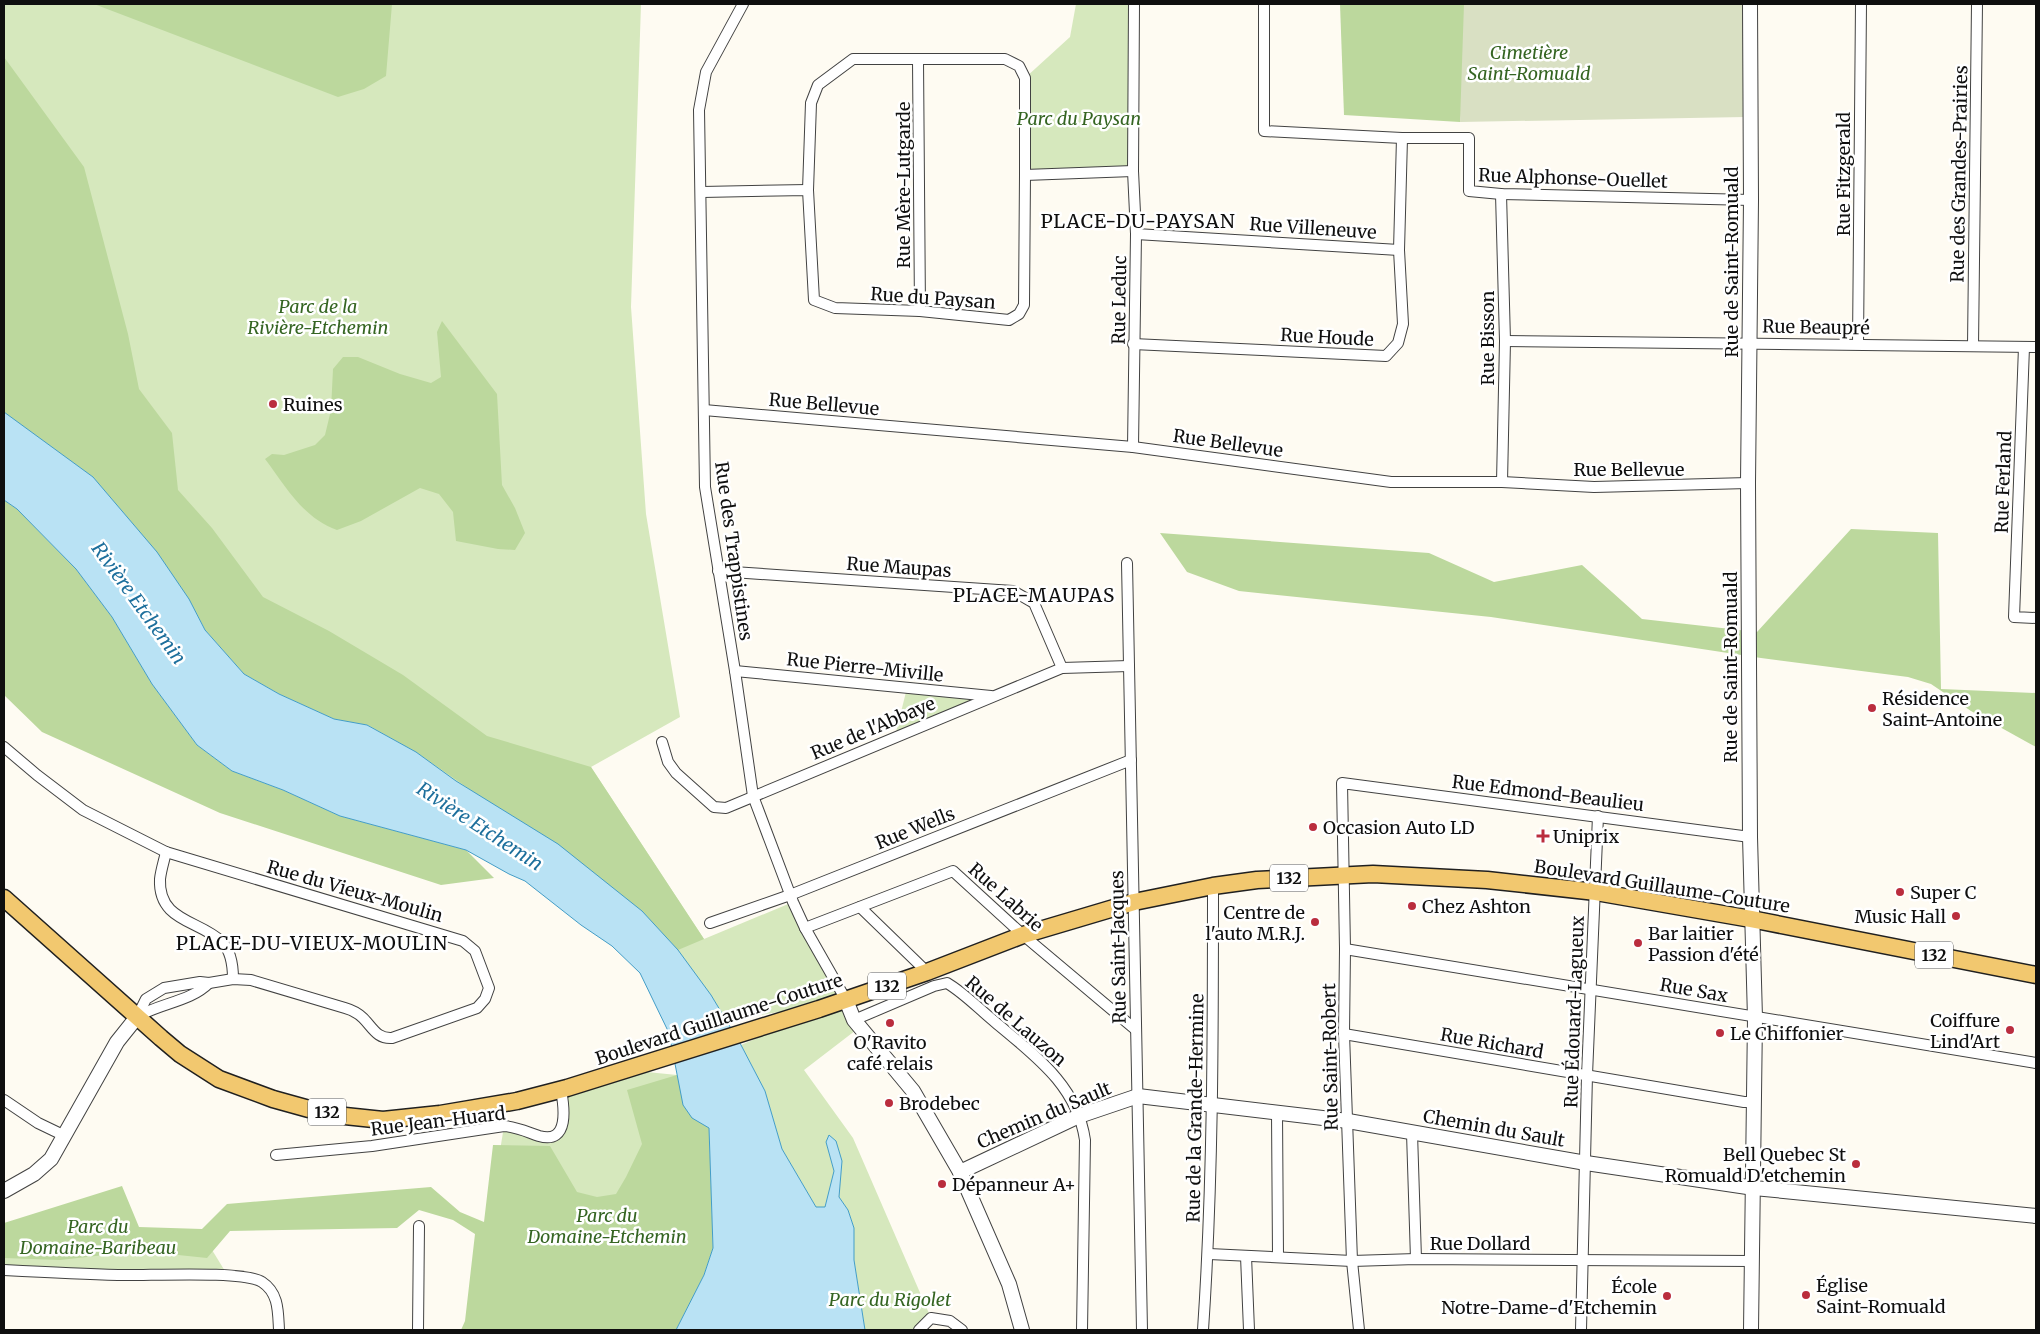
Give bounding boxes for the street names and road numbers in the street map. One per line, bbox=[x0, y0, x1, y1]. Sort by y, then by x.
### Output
street label: Rue des Grandes-Prairies bbox=[1946, 65, 1972, 283]
street label: Rue Mère-Lutgarde bbox=[892, 102, 915, 268]
street label: Rue Fitzgerald bbox=[1832, 112, 1855, 236]
street label: Rue Alphonse-Ouellet bbox=[1478, 163, 1668, 193]
street label: Rue de Saint-Romuald bbox=[1720, 166, 1743, 358]
street label: Rue Villeneuve bbox=[1249, 212, 1377, 244]
street label: Rue Leduc bbox=[1107, 255, 1131, 345]
street label: Rue du Paysan bbox=[870, 282, 996, 314]
street label: Rue Bisson bbox=[1476, 290, 1499, 386]
street label: Rue Beaupré bbox=[1762, 315, 1870, 339]
street label: Rue Houde bbox=[1280, 323, 1374, 351]
street label: Rue Bellevue bbox=[768, 388, 880, 420]
street label: Rue Bellevue bbox=[1172, 424, 1284, 462]
street label: Rue Ferland bbox=[1990, 430, 2016, 534]
street label: Rue Bellevue bbox=[1574, 458, 1684, 481]
street label: Rue des Trappistines bbox=[710, 460, 758, 642]
street label: Rue Maupas bbox=[846, 552, 952, 582]
street label: Rue de Saint-Romuald bbox=[1719, 571, 1742, 763]
street label: Rue Pierre-Miville bbox=[786, 647, 944, 687]
street label: Rue de l'Abbaye bbox=[807, 691, 939, 765]
street label: Rue Edmond-Beaulieu bbox=[1451, 770, 1645, 816]
street label: Rue Wells bbox=[872, 802, 958, 854]
street label: Boulevard Guillaume-Couture bbox=[1533, 854, 1791, 918]
street label: Rue du Vieux-Moulin bbox=[264, 855, 446, 927]
street label: Rue Labrie bbox=[964, 858, 1048, 936]
road number: 132 bbox=[1270, 864, 1308, 891]
street label: Rue Saint-Jacques bbox=[1105, 870, 1131, 1024]
street label: Rue Édouard-Lagueux bbox=[1559, 915, 1589, 1109]
road number: 132 bbox=[1915, 942, 1953, 968]
street label: Boulevard Guillaume-Couture bbox=[592, 968, 846, 1070]
street label: Rue de Lauzon bbox=[961, 971, 1071, 1071]
road number: 132 bbox=[868, 972, 906, 999]
street label: Rue Sax bbox=[1658, 973, 1730, 1007]
street label: Rue Saint-Robert bbox=[1317, 983, 1343, 1131]
street label: Rue de la Grande-Hermine bbox=[1182, 993, 1208, 1223]
street label: Rue Richard bbox=[1439, 1023, 1545, 1063]
street label: Chemin du Sault bbox=[974, 1076, 1114, 1154]
road number: 132 bbox=[308, 1098, 346, 1126]
street label: Rue Jean-Huard bbox=[369, 1101, 507, 1141]
street label: Chemin du Sault bbox=[1421, 1104, 1567, 1152]
street label: Rue Dollard bbox=[1430, 1232, 1530, 1255]

